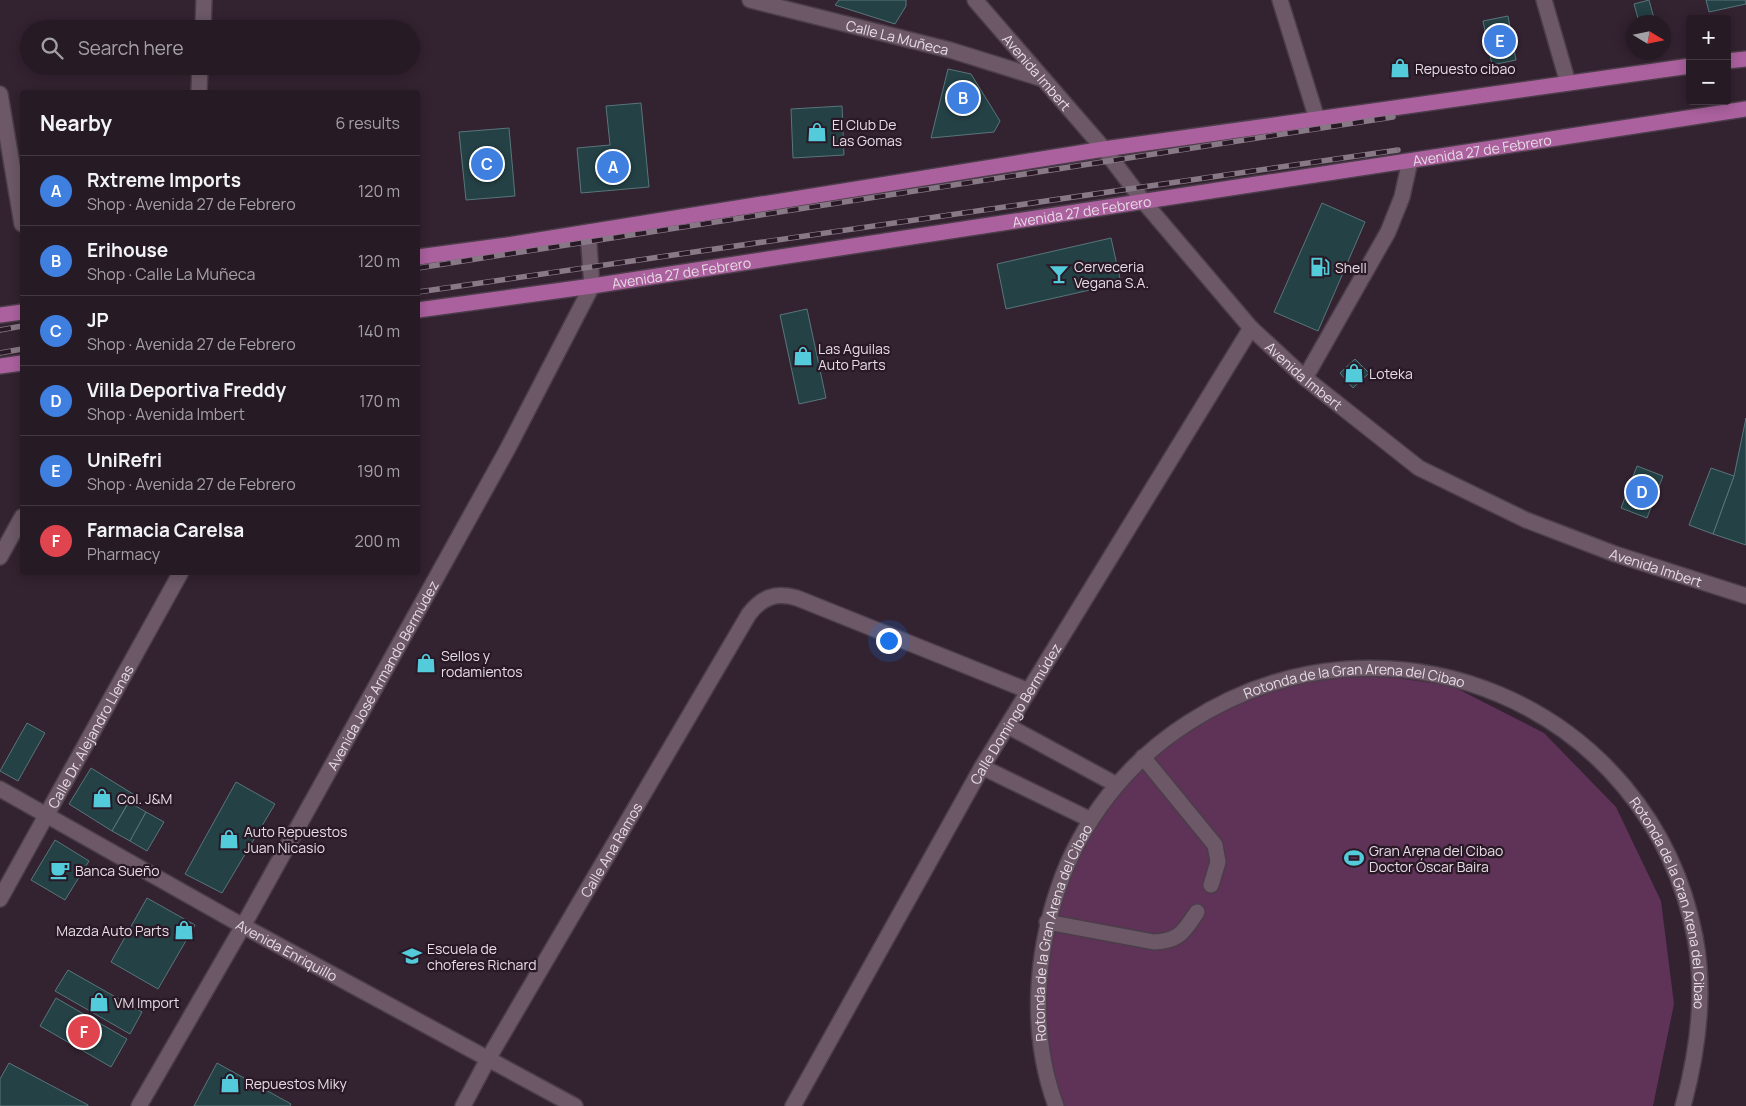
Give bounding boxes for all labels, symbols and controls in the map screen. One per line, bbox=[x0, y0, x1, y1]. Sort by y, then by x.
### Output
street label: Calle La Muñeca bbox=[844, 15, 951, 59]
north arrow bbox=[1626, 15, 1671, 60]
map controls bbox=[1686, 15, 1731, 105]
button: + bbox=[1686, 15, 1731, 60]
search box bbox=[20, 20, 420, 75]
pin: E bbox=[1484, 22, 1516, 60]
street label: Avenida Imbert bbox=[999, 29, 1076, 115]
icon: search bbox=[38, 34, 66, 62]
text: Search here bbox=[78, 35, 184, 61]
shop icon: Repuesto cibao bbox=[1389, 57, 1411, 79]
place label: Repuesto cibao bbox=[1415, 59, 1516, 78]
button: − bbox=[1686, 60, 1731, 105]
pin: B bbox=[947, 79, 979, 117]
text: Nearby bbox=[40, 109, 112, 137]
text: 6 results bbox=[335, 112, 400, 134]
place label: El Club De Las Gomas bbox=[832, 115, 902, 150]
shop icon: El Club De Las Gomas bbox=[806, 121, 828, 143]
street label: Avenida 27 de Febrero bbox=[1411, 129, 1553, 170]
pin: C bbox=[471, 145, 503, 183]
pin: A bbox=[597, 148, 629, 186]
text: Rxtreme Imports bbox=[87, 167, 241, 193]
text: A bbox=[51, 180, 61, 202]
text: 120 m bbox=[358, 180, 400, 202]
street label: Avenida 27 de Febrero bbox=[1011, 191, 1152, 231]
text: Shop · Avenida 27 de Febrero bbox=[87, 193, 296, 215]
text: Erihouse bbox=[87, 237, 168, 263]
text: B bbox=[51, 250, 61, 272]
text: 120 m bbox=[358, 250, 400, 272]
street label: Avenida 27 de Febrero bbox=[610, 252, 752, 292]
fuel station icon: Shell bbox=[1309, 256, 1331, 278]
place label: Cerveceria Vegana S.A. bbox=[1074, 257, 1149, 292]
place label: Shell bbox=[1335, 258, 1367, 277]
text: Shop · Calle La Muñeca bbox=[87, 263, 255, 285]
bar icon: Cerveceria Vegana S.A. bbox=[1048, 263, 1070, 285]
text: JP bbox=[87, 307, 109, 333]
text: C bbox=[50, 320, 62, 342]
text: 140 m bbox=[358, 320, 400, 342]
text: Shop · Avenida 27 de Febrero bbox=[87, 333, 296, 355]
street label: Avenida Imbert bbox=[1262, 337, 1347, 414]
place label: Las Aguilas Auto Parts bbox=[818, 339, 890, 374]
shop icon: Las Aguilas Auto Parts bbox=[792, 345, 814, 367]
shop icon: Loteka bbox=[1343, 362, 1365, 384]
place label: Loteka bbox=[1369, 364, 1413, 383]
text: Villa Deportiva Freddy bbox=[87, 377, 286, 403]
text: D bbox=[50, 390, 62, 412]
text: 170 m bbox=[359, 390, 400, 412]
text: Shop · Avenida Imbert bbox=[87, 403, 245, 425]
text: UniRefri bbox=[87, 447, 162, 473]
text: E bbox=[51, 460, 61, 482]
text: 190 m bbox=[357, 460, 400, 482]
text: Shop · Avenida 27 de Febrero bbox=[87, 473, 296, 495]
pin: D bbox=[1626, 473, 1658, 511]
text: Farmacia Carelsa bbox=[87, 517, 244, 543]
text: F bbox=[52, 530, 60, 552]
text: 200 m bbox=[355, 530, 400, 552]
text: Pharmacy bbox=[87, 543, 160, 565]
street label: Avenida Imbert bbox=[1607, 543, 1705, 591]
street label: Avenida José Armando Bermúdez bbox=[322, 577, 442, 773]
your location bbox=[876, 628, 902, 654]
street label: Calle Domingo Bermúdez bbox=[965, 639, 1065, 787]
place label: Sellos y rodamientos bbox=[441, 646, 523, 681]
shop icon: Sellos y rodamientos bbox=[415, 652, 437, 674]
street label: Rotonda de la Gran Arena del Cibao bbox=[1240, 659, 1467, 702]
street label: Calle Dr. Alejandro Llenas bbox=[43, 661, 137, 811]
shop icon: Col. J&M bbox=[91, 787, 113, 809]
place label: Col. J&M bbox=[117, 789, 172, 808]
street label: Rotonda de la Gran Arena del Cibao bbox=[1626, 793, 1710, 1010]
street label: Calle Ana Ramos bbox=[576, 799, 646, 901]
street label: Rotonda de la Gran Arena del Cibao bbox=[1029, 820, 1096, 1043]
place label: Auto Repuestos Juan Nicasio bbox=[244, 822, 347, 857]
shop icon: Auto Repuestos Juan Nicasio bbox=[218, 828, 240, 850]
place label: Gran Arena del Cibao Doctor Óscar Baira bbox=[1369, 841, 1503, 876]
sports icon: Gran Arena del Cibao Doctor Óscar Baira bbox=[1343, 847, 1365, 869]
cafe icon: Banca Sueño bbox=[49, 859, 71, 881]
place label: Banca Sueño bbox=[75, 861, 160, 880]
street label: Avenida Enriquillo bbox=[233, 915, 341, 985]
shop icon: Mazda Auto Parts bbox=[173, 919, 195, 941]
place label: Mazda Auto Parts bbox=[56, 921, 169, 940]
place label: Escuela de choferes Richard bbox=[427, 939, 537, 974]
school or university icon: Escuela de choferes Richard bbox=[401, 945, 423, 967]
shop icon: VM Import bbox=[88, 991, 110, 1013]
place label: VM Import bbox=[114, 993, 180, 1012]
pin: F bbox=[68, 1013, 100, 1051]
shop icon: Repuestos Miky bbox=[219, 1072, 241, 1094]
place label: Repuestos Miky bbox=[245, 1074, 348, 1093]

